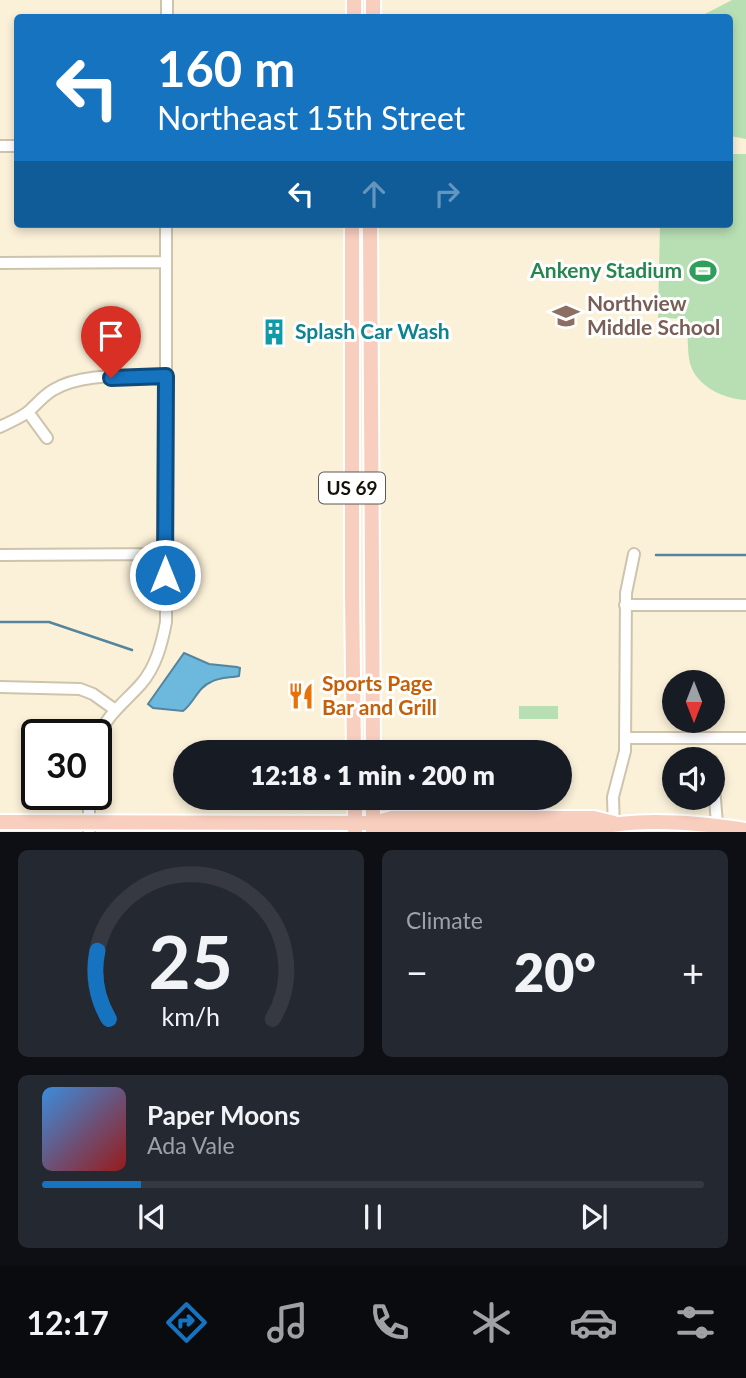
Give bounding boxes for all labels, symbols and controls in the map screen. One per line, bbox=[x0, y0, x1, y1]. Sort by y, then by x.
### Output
text: 160 m bbox=[157, 39, 295, 97]
icon: left bbox=[42, 42, 133, 133]
text: Northeast 15th Street bbox=[157, 98, 465, 137]
icon: left bbox=[282, 175, 320, 213]
icon: ahead bbox=[355, 175, 393, 213]
icon: right bbox=[428, 175, 466, 213]
sports icon: Ankeny Stadium bbox=[688, 256, 718, 286]
place label: Ankeny Stadium bbox=[529, 257, 682, 282]
place label: Northview Middle School bbox=[587, 290, 720, 339]
school or university icon: Northview Middle School bbox=[551, 301, 581, 331]
pin bbox=[81, 306, 141, 378]
icon: arrive bbox=[92, 317, 130, 355]
building icon: Splash Car Wash bbox=[259, 317, 289, 347]
place label: Splash Car Wash bbox=[295, 318, 450, 343]
road number: US 69 bbox=[319, 472, 385, 503]
position arrow bbox=[128, 538, 202, 612]
place label: Sports Page Bar and Grill bbox=[322, 670, 437, 719]
north arrow bbox=[662, 670, 724, 733]
map controls bbox=[662, 670, 725, 810]
restaurant icon: Sports Page Bar and Grill bbox=[286, 681, 316, 711]
speed limit sign: 30 bbox=[21, 719, 112, 810]
button: sound bbox=[662, 747, 725, 810]
text: 12:18 · 1 min · 200 m bbox=[250, 759, 495, 791]
text: Climate bbox=[406, 906, 483, 934]
text: 25 bbox=[149, 918, 233, 1006]
text: 20° bbox=[514, 941, 596, 1003]
text: − bbox=[406, 949, 428, 995]
text: + bbox=[682, 949, 704, 995]
text: km/h bbox=[162, 1001, 220, 1031]
text: Paper Moons bbox=[147, 1099, 300, 1131]
text: Ada Vale bbox=[147, 1131, 235, 1159]
icon: previous bbox=[133, 1198, 171, 1236]
icon: pause bbox=[354, 1198, 392, 1236]
icon: next bbox=[575, 1198, 613, 1236]
icon: directions bbox=[162, 1298, 211, 1347]
icon: music bbox=[263, 1298, 312, 1347]
icon: phone bbox=[365, 1298, 414, 1347]
icon: climate bbox=[467, 1298, 516, 1347]
icon: car bbox=[569, 1298, 618, 1347]
icon: filters bbox=[671, 1298, 720, 1347]
text: 12:17 bbox=[26, 1303, 109, 1342]

